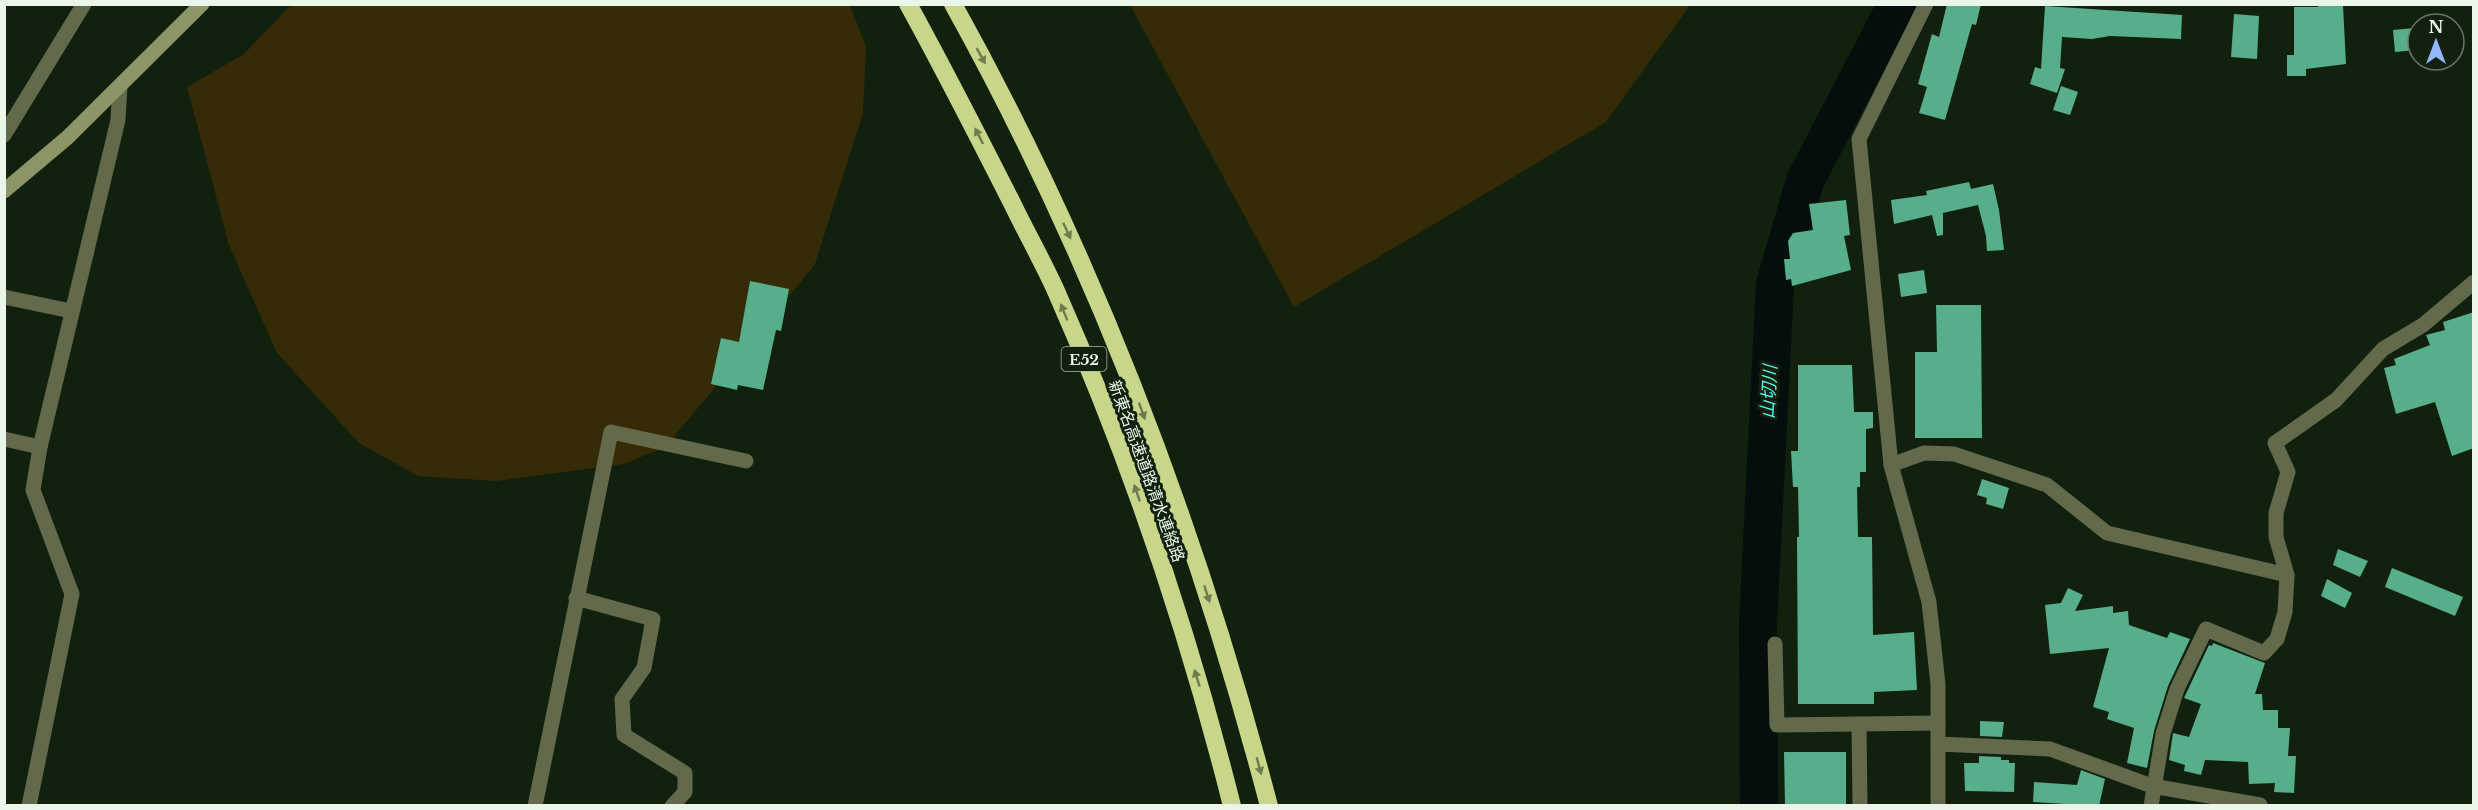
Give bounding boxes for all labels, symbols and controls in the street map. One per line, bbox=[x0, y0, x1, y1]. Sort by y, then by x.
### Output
north arrow bbox=[2406, 12, 2466, 72]
text: N bbox=[2428, 17, 2444, 37]
one-way arrow bbox=[976, 48, 986, 65]
one-way arrow bbox=[974, 128, 983, 145]
one-way arrow bbox=[1063, 222, 1072, 239]
one-way arrow bbox=[1059, 302, 1069, 320]
road number: E52 bbox=[1062, 347, 1106, 371]
water label: 山切川 bbox=[1757, 362, 1782, 420]
street label: 新東名高速道路清水連絡路 bbox=[1105, 377, 1189, 565]
one-way arrow bbox=[1137, 402, 1147, 420]
one-way arrow bbox=[1131, 483, 1141, 501]
one-way arrow bbox=[1203, 585, 1213, 603]
one-way arrow bbox=[1192, 669, 1201, 687]
one-way arrow bbox=[1254, 757, 1264, 776]

